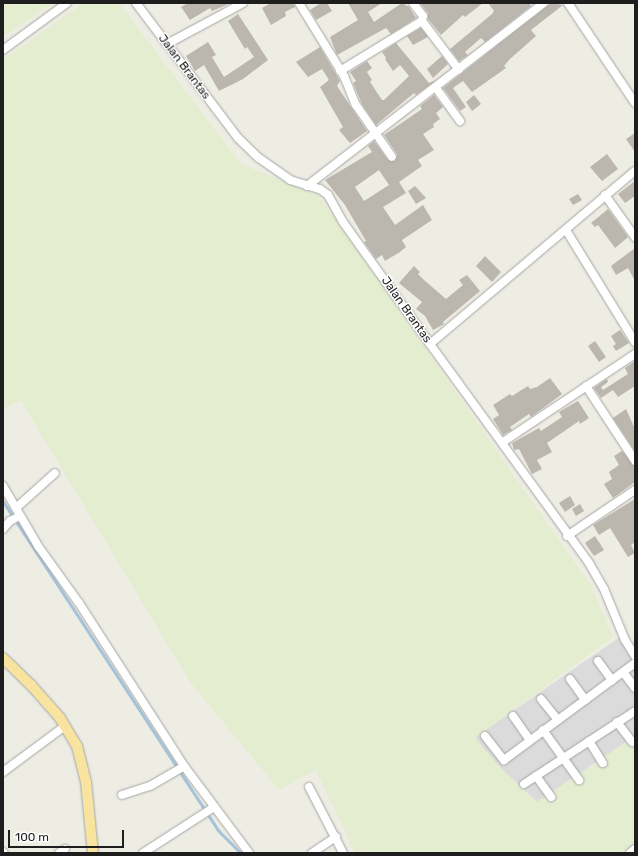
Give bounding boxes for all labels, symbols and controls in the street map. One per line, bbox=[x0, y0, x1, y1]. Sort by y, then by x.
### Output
street label: Jalan Brantas bbox=[155, 32, 213, 102]
street label: Jalan Brantas bbox=[378, 274, 434, 346]
scale bar bbox=[10, 822, 126, 848]
text: 100 m bbox=[15, 830, 49, 844]

